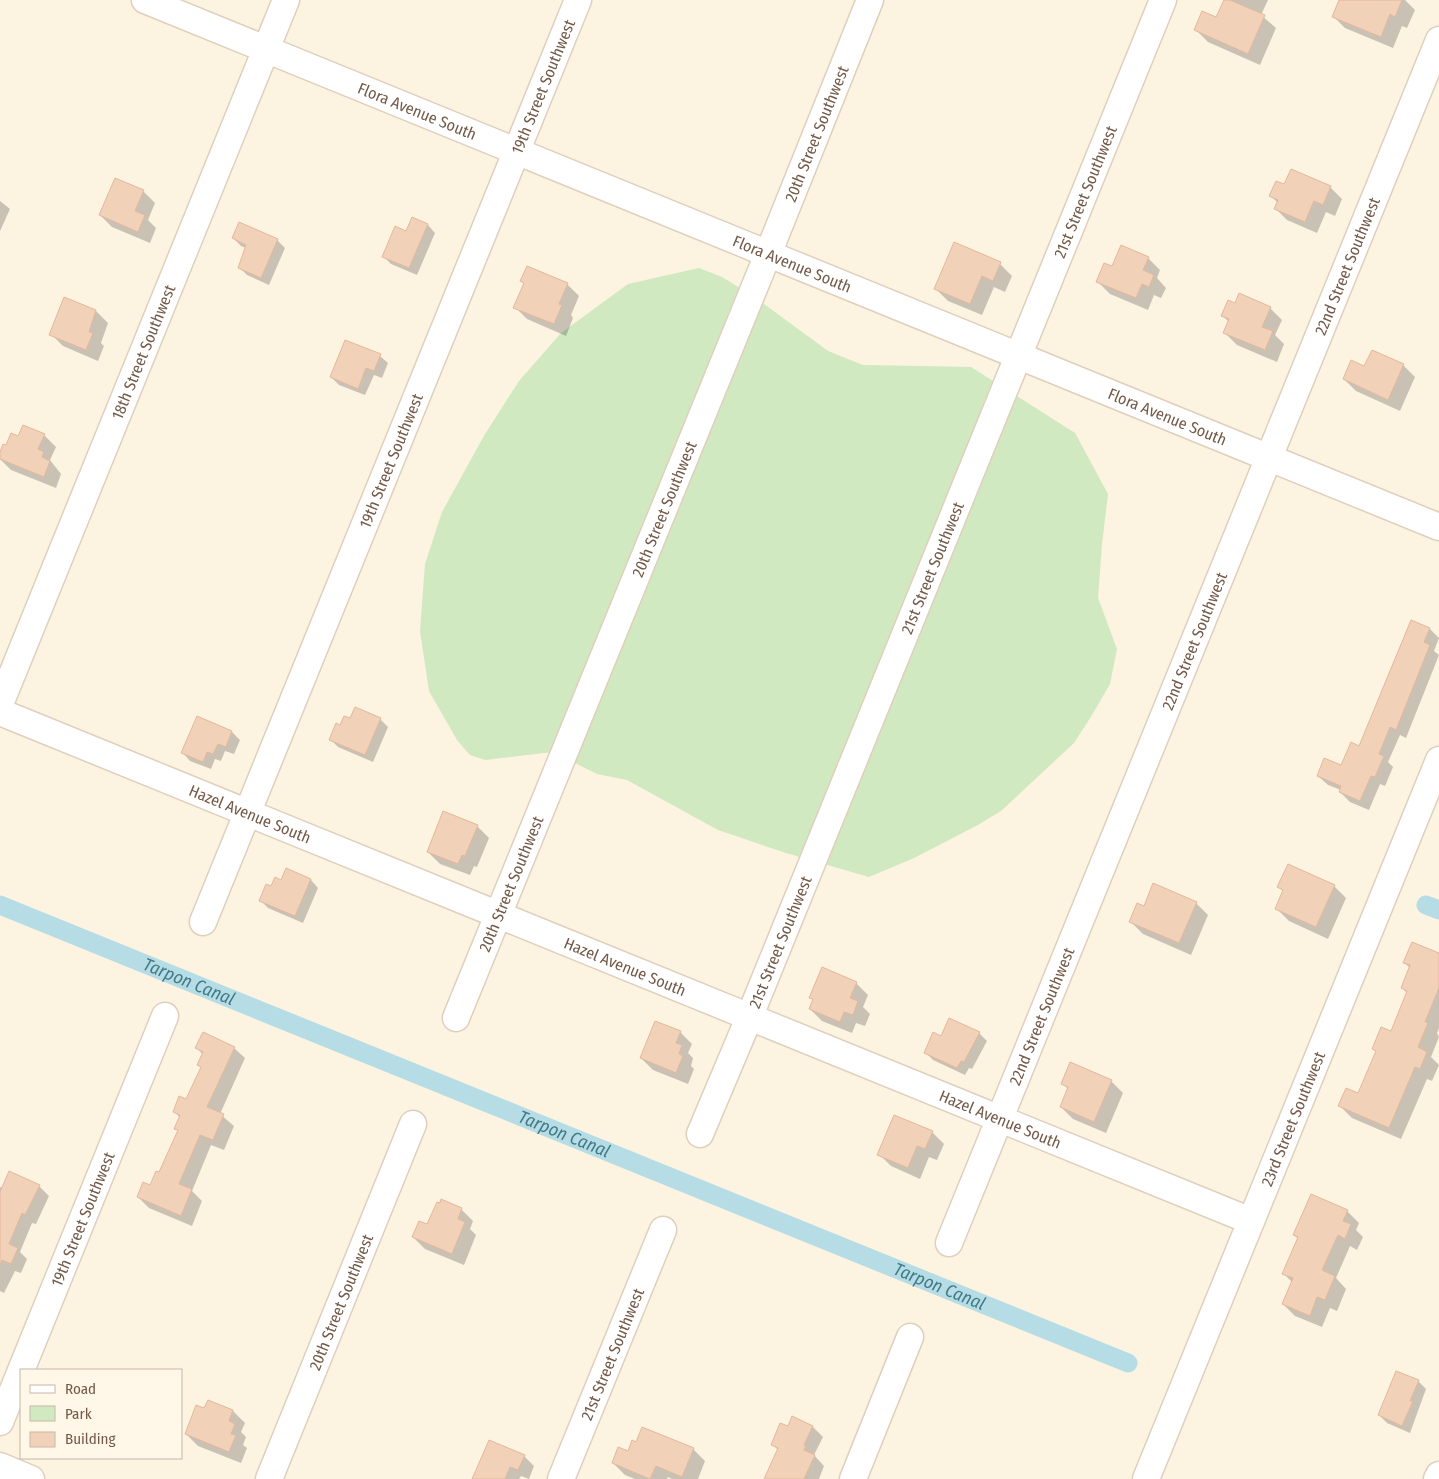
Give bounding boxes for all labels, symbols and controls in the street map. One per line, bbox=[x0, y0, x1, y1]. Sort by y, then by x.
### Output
street label: 19th Street Southwest bbox=[507, 16, 579, 157]
street label: 20th Street Southwest bbox=[781, 62, 853, 205]
street label: Flora Avenue South bbox=[355, 79, 479, 144]
street label: 21st Street Southwest bbox=[1050, 122, 1121, 261]
street label: 22nd Street Southwest bbox=[1311, 194, 1384, 338]
street label: Flora Avenue South bbox=[730, 231, 854, 297]
street label: 18th Street Southwest bbox=[108, 281, 180, 422]
street label: Flora Avenue South bbox=[1105, 384, 1229, 450]
street label: 19th Street Southwest bbox=[355, 390, 427, 531]
street label: 20th Street Southwest bbox=[628, 438, 701, 580]
street label: 21st Street Southwest bbox=[897, 498, 968, 637]
street label: 22nd Street Southwest bbox=[1158, 569, 1231, 713]
street label: Hazel Avenue South bbox=[186, 781, 314, 848]
street label: 20th Street Southwest bbox=[475, 813, 548, 955]
street label: 21st Street Southwest bbox=[745, 873, 816, 1011]
street label: Hazel Avenue South bbox=[561, 934, 689, 1000]
street label: 22nd Street Southwest bbox=[1005, 944, 1079, 1088]
water label: Tarpon Canal bbox=[140, 953, 238, 1010]
street label: 23rd Street Southwest bbox=[1257, 1048, 1329, 1189]
street label: Hazel Avenue South bbox=[936, 1086, 1064, 1153]
water label: Tarpon Canal bbox=[515, 1106, 614, 1163]
street label: 19th Street Southwest bbox=[47, 1149, 119, 1289]
street label: 20th Street Southwest bbox=[305, 1231, 378, 1373]
water label: Tarpon Canal bbox=[890, 1258, 989, 1315]
street label: 21st Street Southwest bbox=[577, 1285, 648, 1423]
legend bbox=[20, 1369, 182, 1459]
text: Road bbox=[65, 1380, 96, 1398]
text: Park bbox=[65, 1405, 92, 1423]
text: Building bbox=[65, 1430, 116, 1448]

